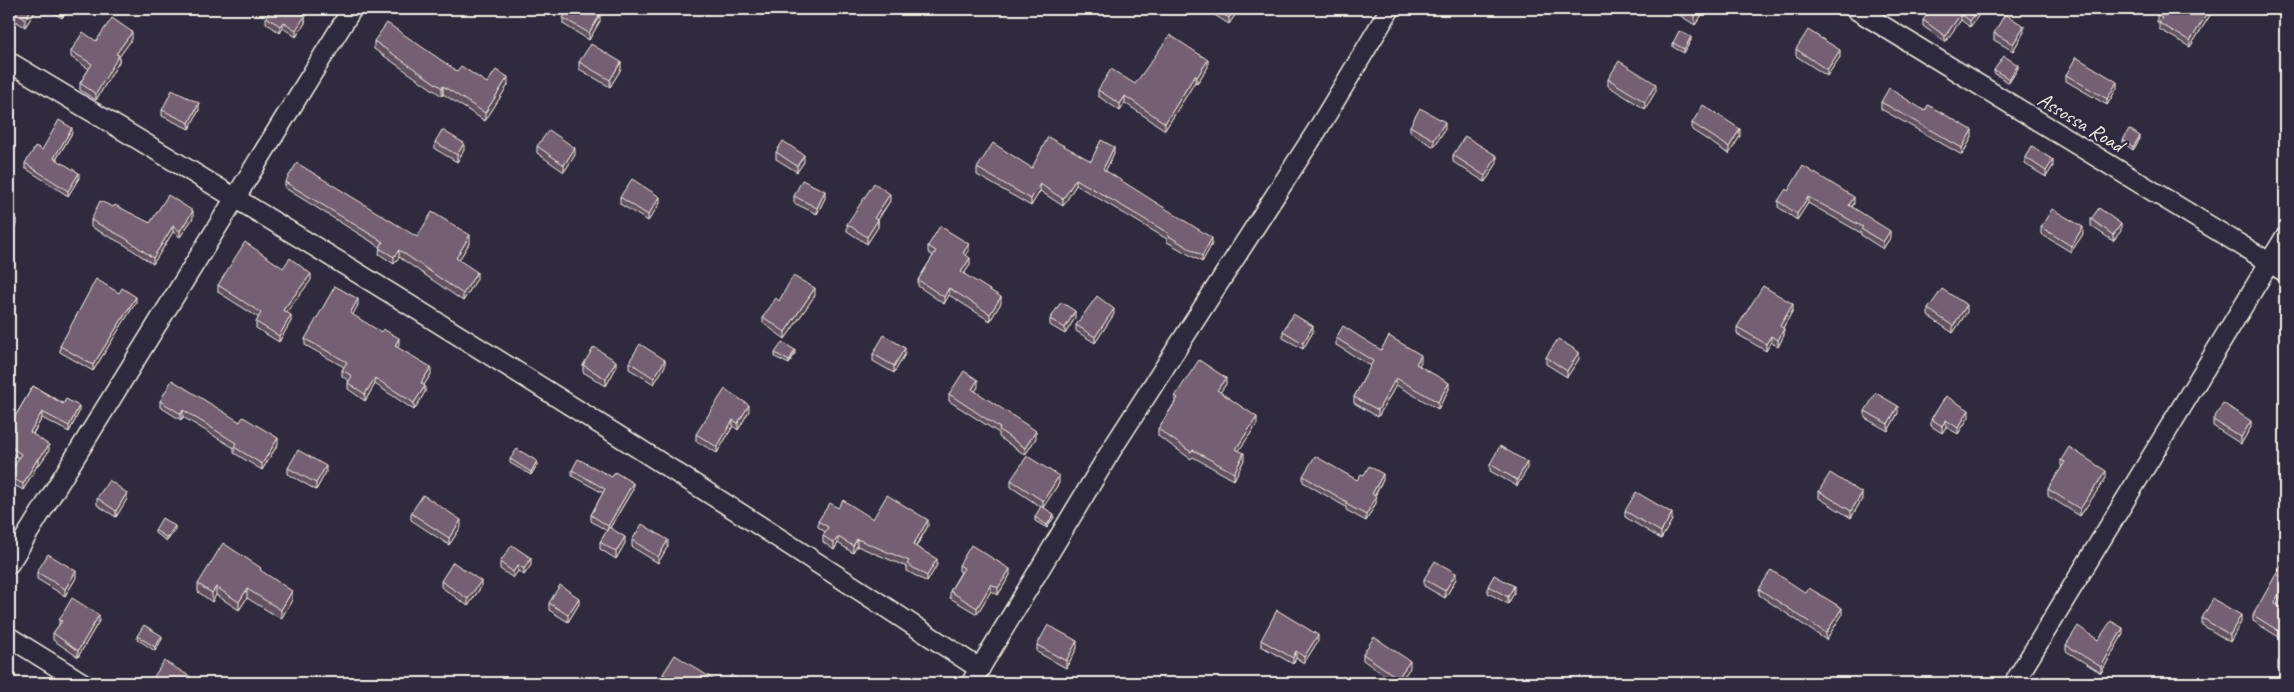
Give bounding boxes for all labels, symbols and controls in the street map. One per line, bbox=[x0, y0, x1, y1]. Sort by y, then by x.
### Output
street label: Assossa Road bbox=[2033, 86, 2132, 160]

